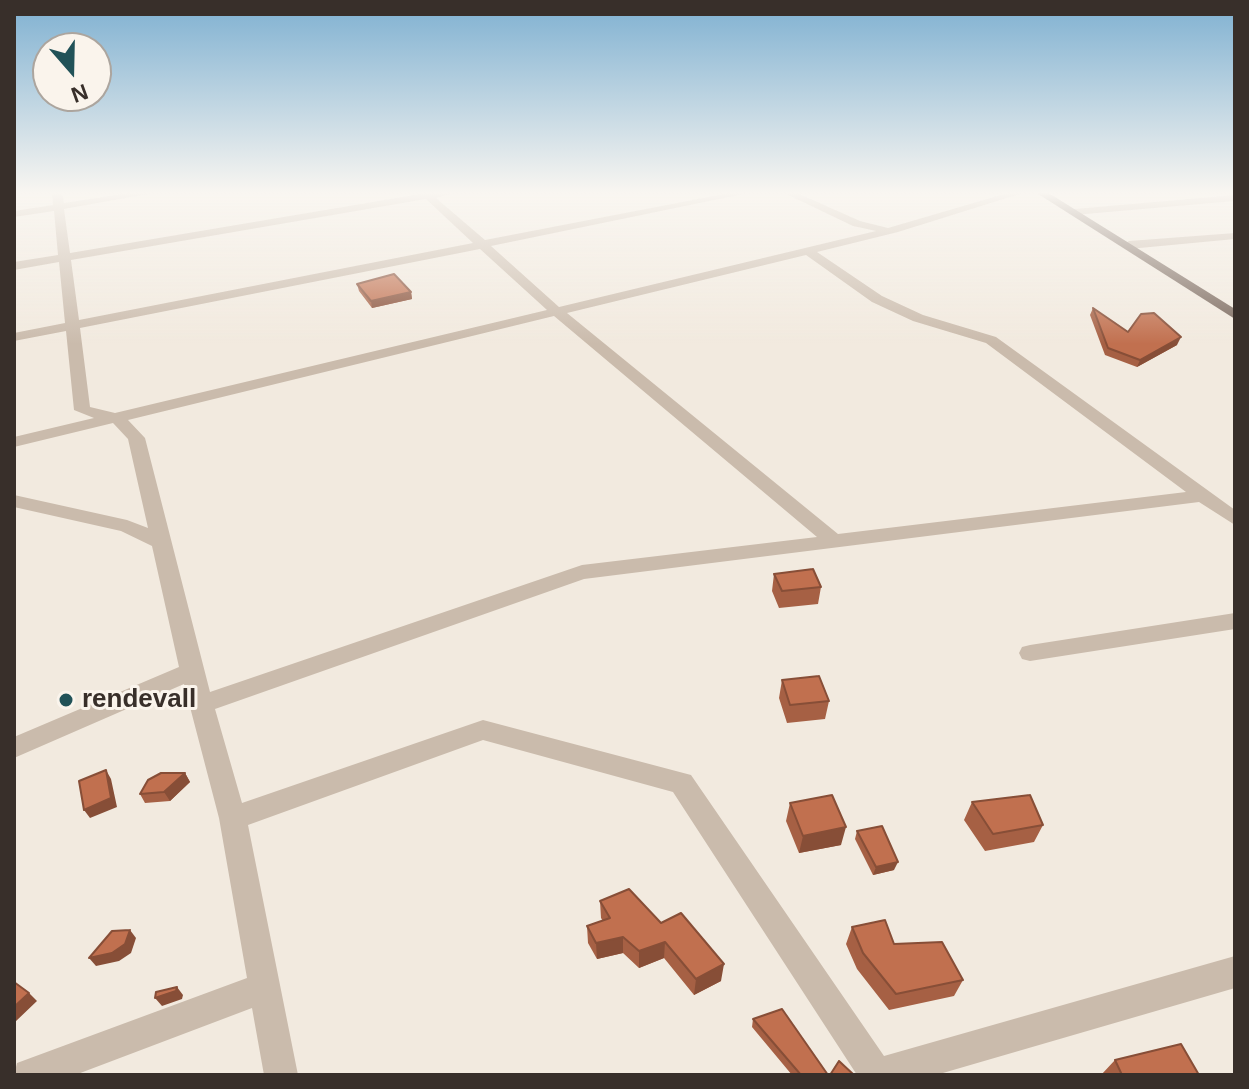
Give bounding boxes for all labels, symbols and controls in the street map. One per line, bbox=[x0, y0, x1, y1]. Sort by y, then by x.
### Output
north arrow bbox=[32, 32, 112, 112]
text: N bbox=[68, 79, 91, 108]
place label: rendevall bbox=[82, 684, 196, 716]
marker: rendevall bbox=[57, 691, 75, 709]

